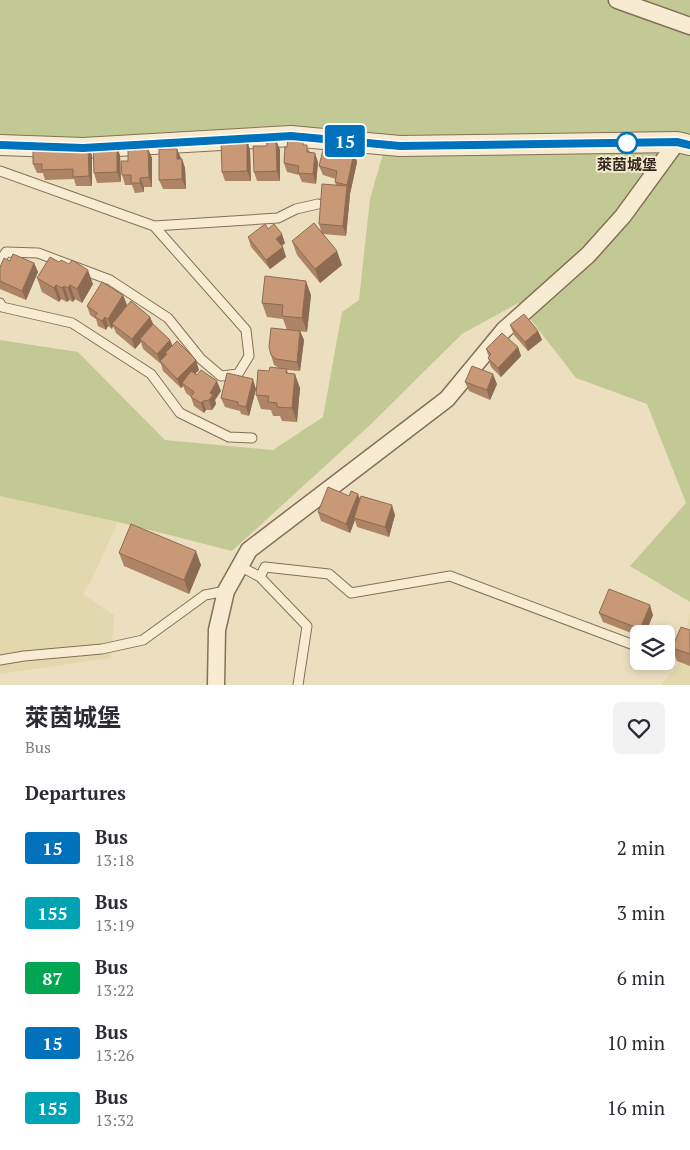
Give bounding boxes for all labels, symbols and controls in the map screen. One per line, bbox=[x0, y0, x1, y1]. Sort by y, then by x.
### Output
line badge: 15 bbox=[322, 125, 368, 157]
text: 15 bbox=[335, 129, 355, 153]
marker: 萊茵城堡 bbox=[616, 132, 638, 154]
place label: 萊茵城堡 bbox=[597, 154, 657, 174]
map controls bbox=[630, 625, 675, 670]
button: layers bbox=[630, 625, 675, 670]
text: 萊茵城堡 bbox=[25, 701, 121, 733]
button: heart bbox=[613, 702, 665, 754]
text: Bus bbox=[25, 736, 51, 758]
text: Departures bbox=[25, 780, 126, 805]
text: Bus bbox=[95, 824, 128, 849]
text: 2 min bbox=[617, 835, 665, 860]
text: 15 bbox=[42, 836, 63, 860]
text: 13:18 bbox=[95, 849, 134, 871]
text: Bus bbox=[95, 889, 128, 914]
text: 3 min bbox=[617, 900, 665, 925]
text: 155 bbox=[37, 901, 68, 925]
text: 13:19 bbox=[95, 914, 134, 936]
text: Bus bbox=[95, 954, 128, 979]
text: 6 min bbox=[617, 965, 665, 990]
text: 87 bbox=[42, 966, 63, 990]
text: 13:22 bbox=[95, 979, 134, 1001]
text: Bus bbox=[95, 1019, 128, 1044]
text: 10 min bbox=[607, 1030, 665, 1055]
text: 15 bbox=[42, 1031, 63, 1055]
text: 13:26 bbox=[95, 1044, 134, 1066]
text: Bus bbox=[95, 1084, 128, 1109]
text: 16 min bbox=[607, 1095, 665, 1120]
text: 155 bbox=[37, 1096, 68, 1120]
text: 13:32 bbox=[95, 1109, 134, 1131]

